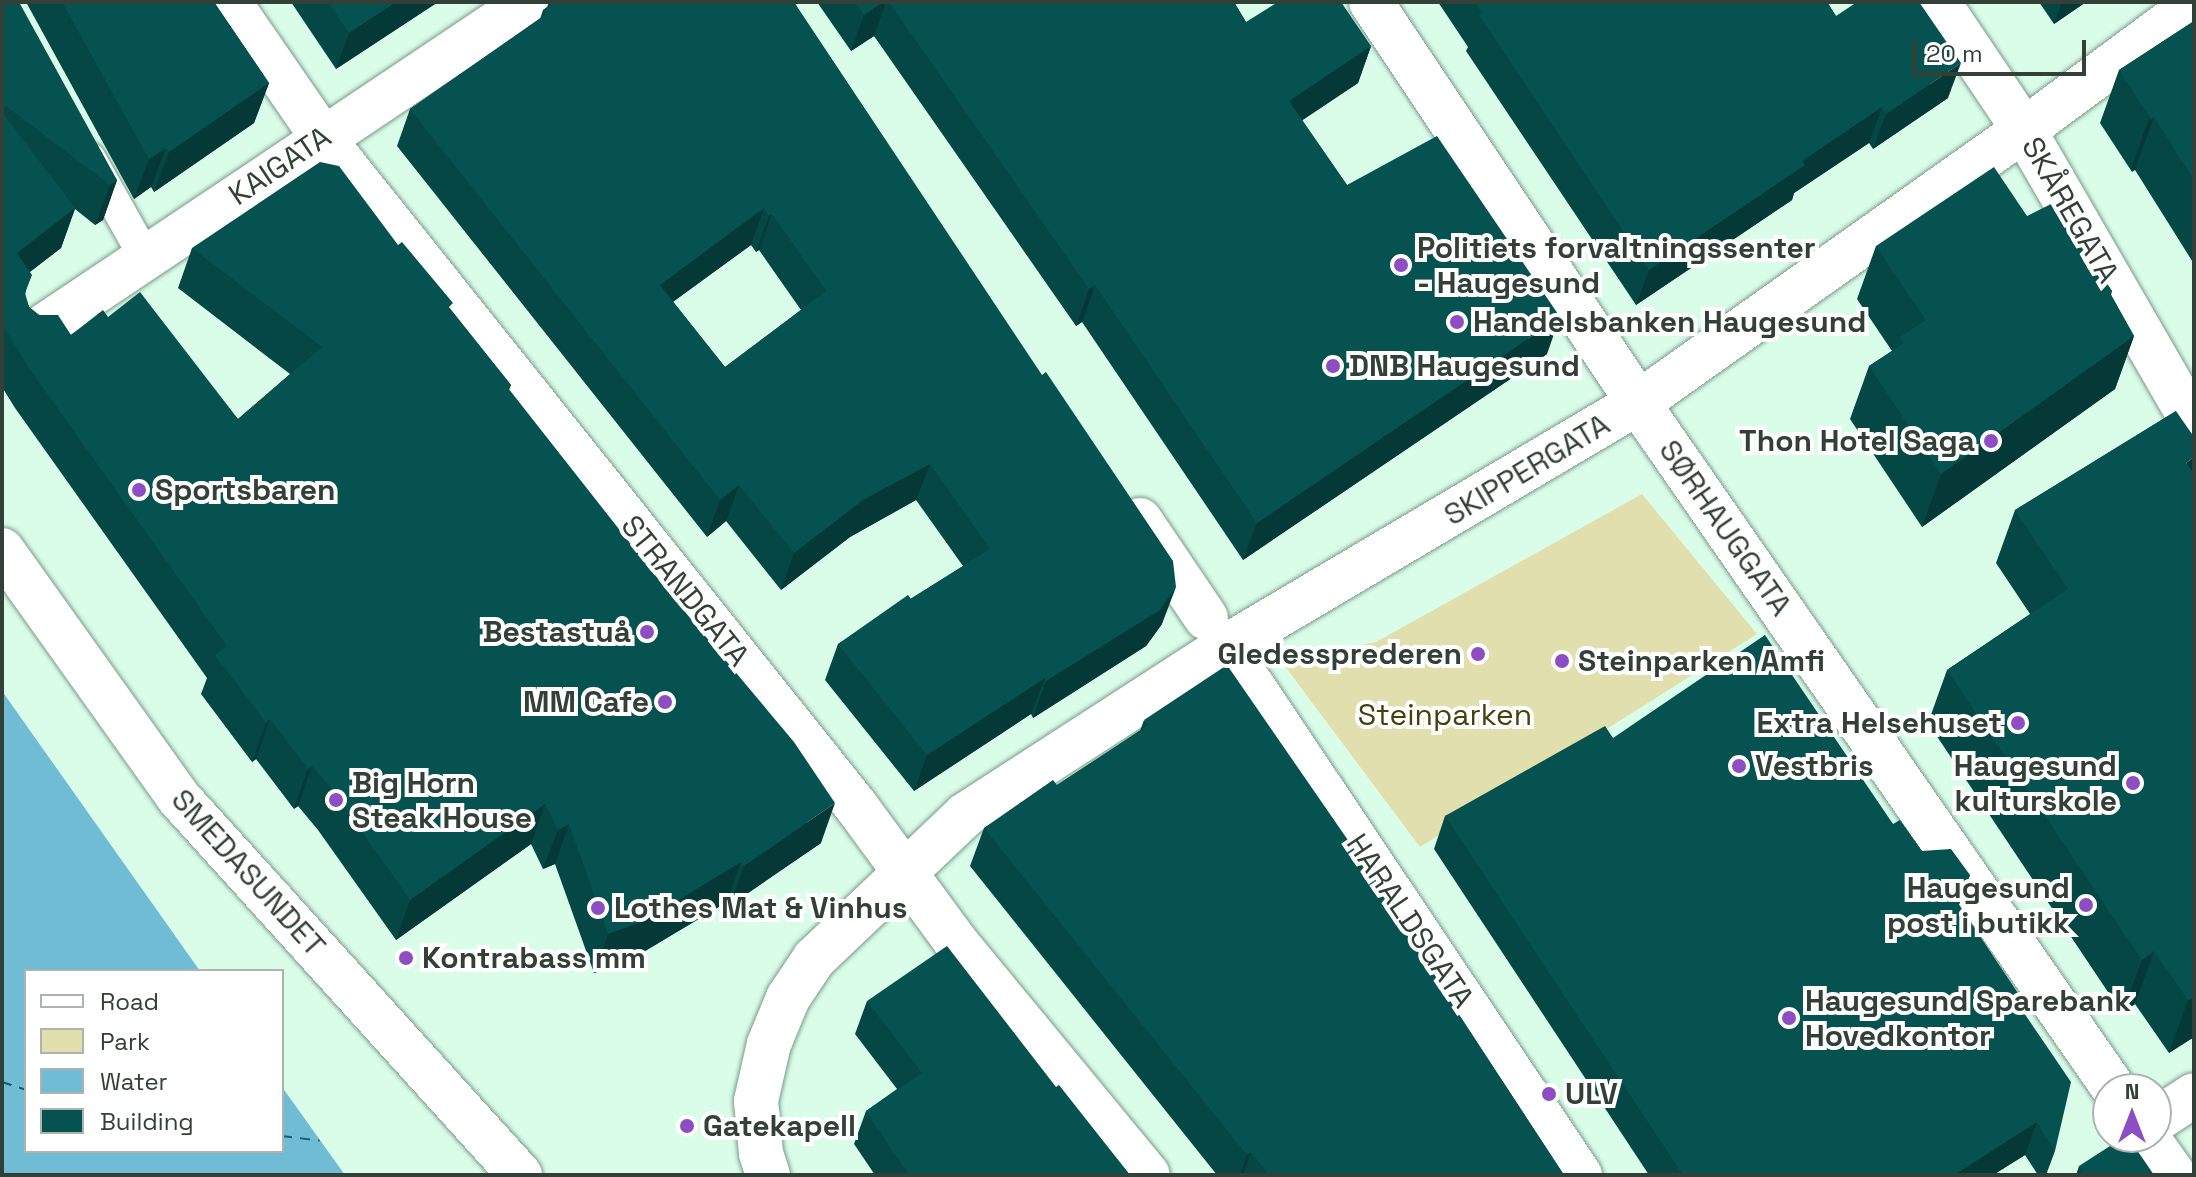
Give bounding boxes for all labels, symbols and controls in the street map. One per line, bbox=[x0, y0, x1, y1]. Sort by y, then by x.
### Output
scale bar bbox=[1916, 24, 2090, 74]
text: 20 m bbox=[1926, 38, 1983, 69]
street label: KAIGATA bbox=[222, 119, 338, 213]
street label: SKÅREGATA bbox=[2014, 131, 2126, 289]
place label: Politiets forvaltningssenter - Haugesund bbox=[1417, 230, 1816, 300]
marker: Politiets forvaltningssenter - Haugesund bbox=[1392, 256, 1410, 274]
place label: Handelsbanken Haugesund bbox=[1473, 304, 1866, 340]
marker: Handelsbanken Haugesund bbox=[1448, 313, 1466, 331]
place label: DNB Haugesund bbox=[1349, 348, 1580, 384]
marker: DNB Haugesund bbox=[1324, 357, 1342, 375]
street label: SKIPPERGATA bbox=[1438, 407, 1616, 533]
place label: Thon Hotel Saga bbox=[1739, 423, 1975, 459]
marker: Thon Hotel Saga bbox=[1982, 432, 2000, 450]
street label: SØRHAUGGATA bbox=[1651, 433, 1799, 623]
place label: Sportsbaren bbox=[155, 472, 336, 508]
marker: Sportsbaren bbox=[130, 481, 148, 499]
street label: STRANDGATA bbox=[613, 508, 757, 674]
place label: Bestastuå bbox=[483, 614, 631, 650]
marker: Bestastuå bbox=[638, 623, 656, 641]
place label: Gledessprederen bbox=[1218, 636, 1462, 672]
place label: Steinparken Amfi bbox=[1578, 643, 1825, 679]
marker: Gledessprederen bbox=[1469, 645, 1487, 663]
marker: Steinparken Amfi bbox=[1553, 652, 1571, 670]
place label: MM Cafe bbox=[523, 684, 649, 720]
marker: MM Cafe bbox=[656, 693, 674, 711]
park label: Steinparken bbox=[1358, 697, 1532, 733]
place label: Extra Helsehuset bbox=[1757, 705, 2002, 741]
marker: Extra Helsehuset bbox=[2009, 714, 2027, 732]
place label: Vestbris bbox=[1755, 748, 1874, 784]
place label: Haugesund kulturskole bbox=[1954, 748, 2117, 818]
marker: Vestbris bbox=[1730, 757, 1748, 775]
place label: Big Horn Steak House bbox=[352, 765, 532, 836]
marker: Haugesund kulturskole bbox=[2124, 774, 2142, 792]
street label: SMEDASUNDET bbox=[164, 782, 332, 964]
marker: Big Horn Steak House bbox=[327, 791, 345, 809]
street label: HARALDSGATA bbox=[1339, 827, 1481, 1015]
place label: Haugesund post i butikk bbox=[1887, 870, 2070, 940]
place label: Lothes Mat & Vinhus bbox=[614, 890, 908, 926]
marker: Haugesund post i butikk bbox=[2077, 896, 2095, 914]
marker: Lothes Mat & Vinhus bbox=[589, 899, 607, 917]
place label: Kontrabass mm bbox=[422, 940, 646, 976]
marker: Kontrabass mm bbox=[397, 949, 415, 967]
legend bbox=[24, 969, 284, 1153]
place label: Haugesund Sparebank Hovedkontor bbox=[1805, 983, 2131, 1054]
text: Road bbox=[100, 986, 159, 1017]
marker: Haugesund Sparebank Hovedkontor bbox=[1780, 1009, 1798, 1027]
text: Park bbox=[100, 1026, 150, 1057]
text: Water bbox=[100, 1066, 168, 1097]
north arrow bbox=[2092, 1073, 2172, 1153]
place label: ULV bbox=[1565, 1076, 1618, 1112]
text: N bbox=[2125, 1077, 2139, 1105]
marker: ULV bbox=[1540, 1085, 1558, 1103]
text: Building bbox=[100, 1106, 194, 1137]
place label: Gatekapell bbox=[703, 1108, 856, 1144]
marker: Gatekapell bbox=[678, 1117, 696, 1135]

